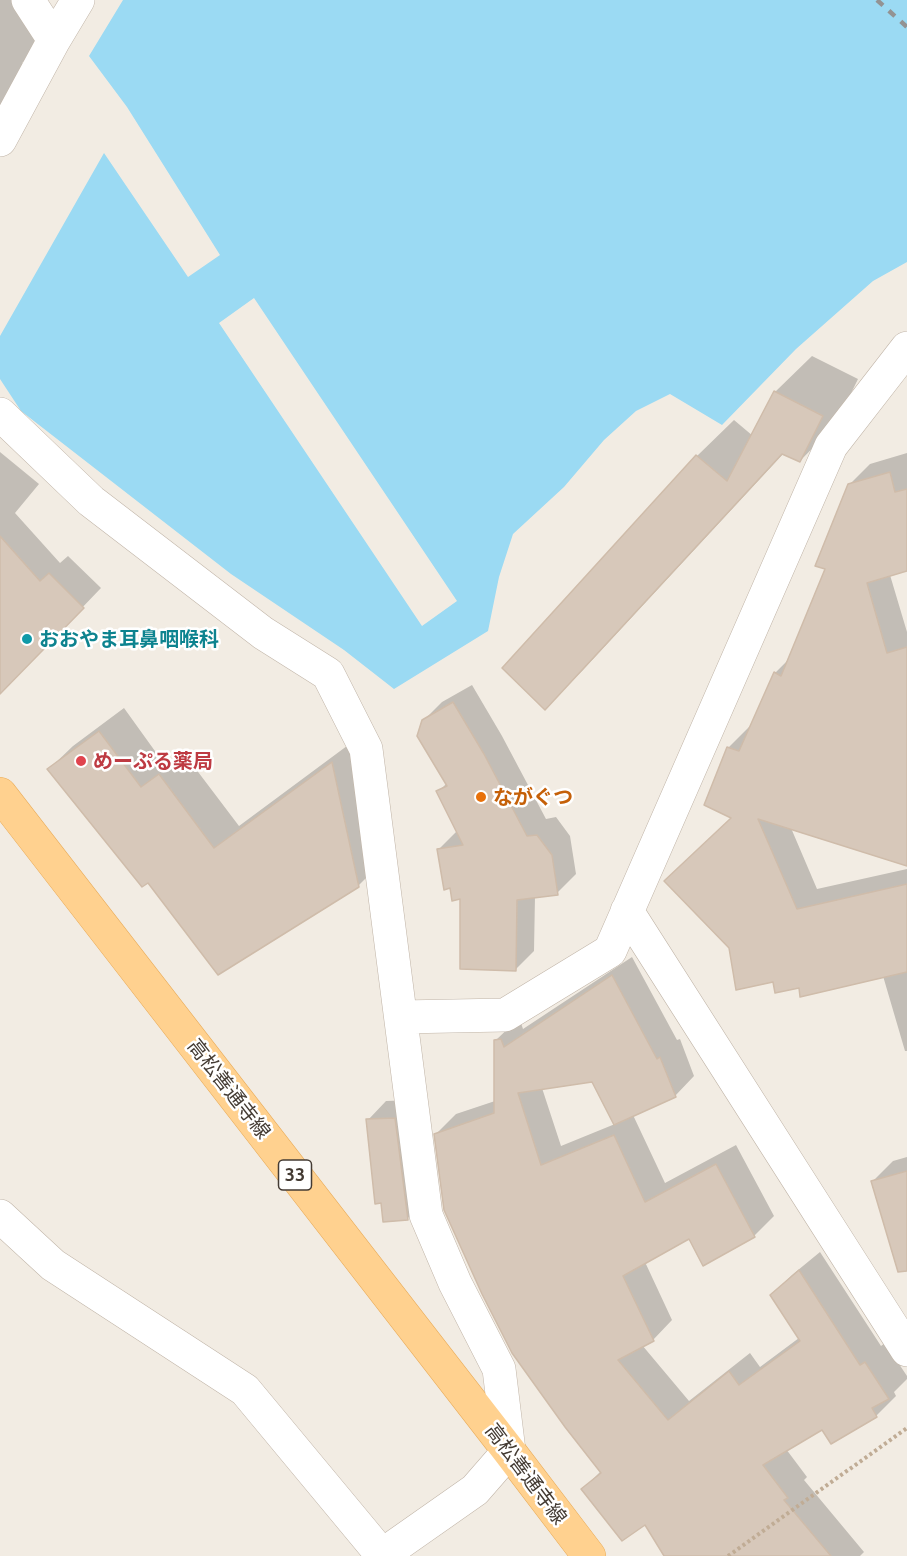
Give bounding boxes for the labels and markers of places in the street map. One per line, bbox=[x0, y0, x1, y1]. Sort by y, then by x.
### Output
place label: おおやま耳鼻咽喉科 bbox=[39, 627, 219, 651]
marker: おおやま耳鼻咽喉科 bbox=[20, 632, 34, 646]
place label: めーぷる薬局 bbox=[93, 749, 213, 773]
marker: めーぷる薬局 bbox=[74, 754, 88, 768]
place label: ながぐつ bbox=[493, 785, 573, 809]
marker: ながぐつ bbox=[474, 790, 488, 804]

